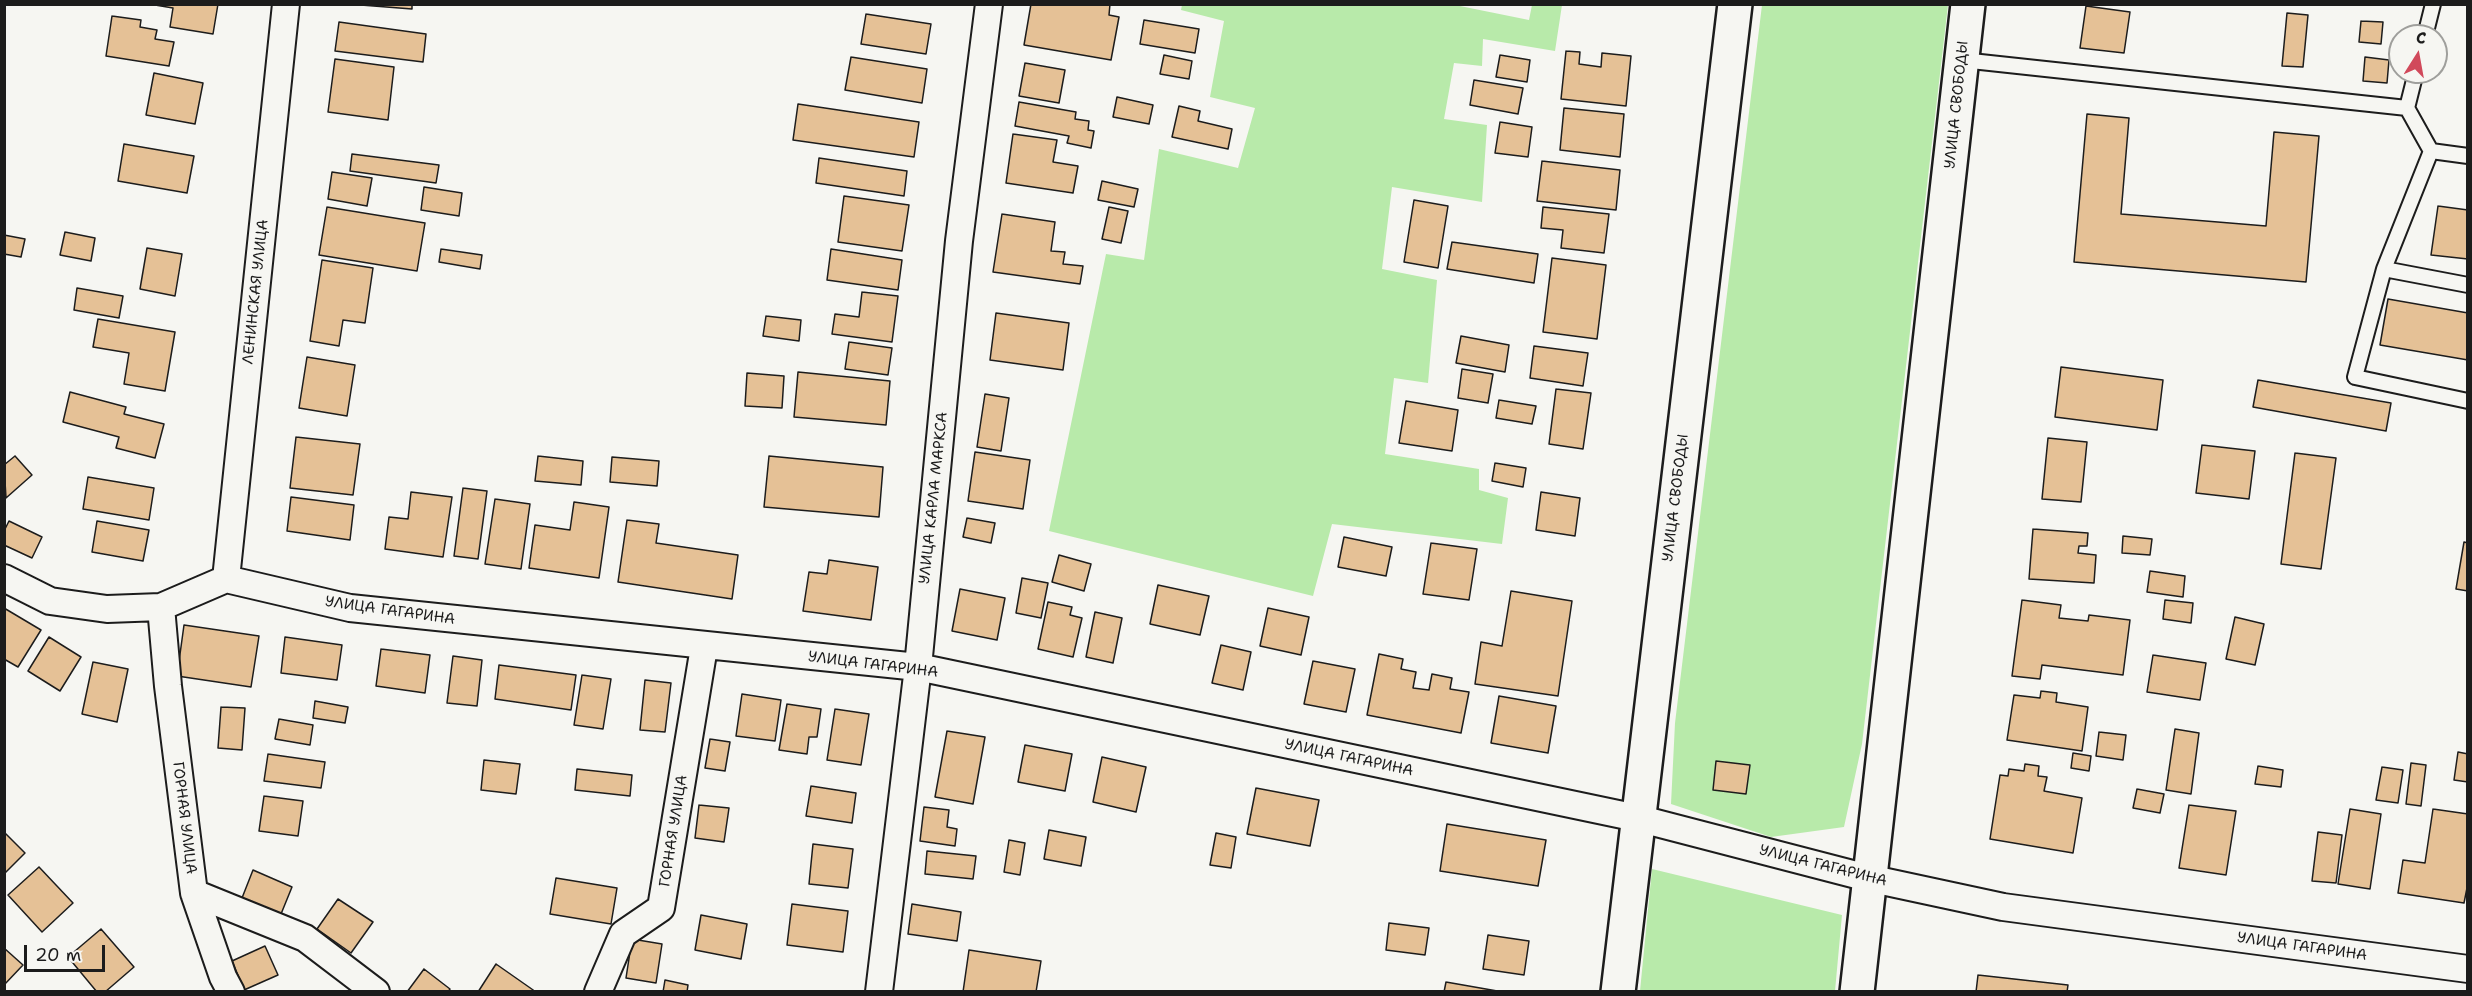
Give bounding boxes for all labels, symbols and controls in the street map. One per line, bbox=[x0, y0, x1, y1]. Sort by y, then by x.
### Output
north arrow bbox=[2388, 24, 2448, 84]
text: С bbox=[2414, 27, 2428, 49]
street label: УЛИЦА СВОБОДЫ bbox=[1941, 40, 1973, 170]
street label: ЛЕНИНСКАЯ УЛИЦА bbox=[239, 219, 273, 365]
street label: УЛИЦА КАРЛА МАРКСА bbox=[916, 411, 952, 585]
street label: УЛИЦА СВОБОДЫ bbox=[1659, 433, 1693, 563]
street label: УЛИЦА ГАГАРИНА bbox=[324, 593, 456, 629]
street label: УЛИЦА ГАГАРИНА bbox=[807, 648, 939, 682]
street label: УЛИЦА ГАГАРИНА bbox=[1283, 736, 1415, 780]
street label: ГОРНАЯ УЛИЦА bbox=[168, 761, 200, 875]
street label: ГОРНАЯ УЛИЦА bbox=[656, 774, 692, 888]
street label: УЛИЦА ГАГАРИНА bbox=[1757, 841, 1889, 891]
street label: УЛИЦА ГАГАРИНА bbox=[2236, 929, 2368, 965]
scale bar bbox=[27, 933, 108, 971]
text: 20 m bbox=[35, 943, 81, 967]

